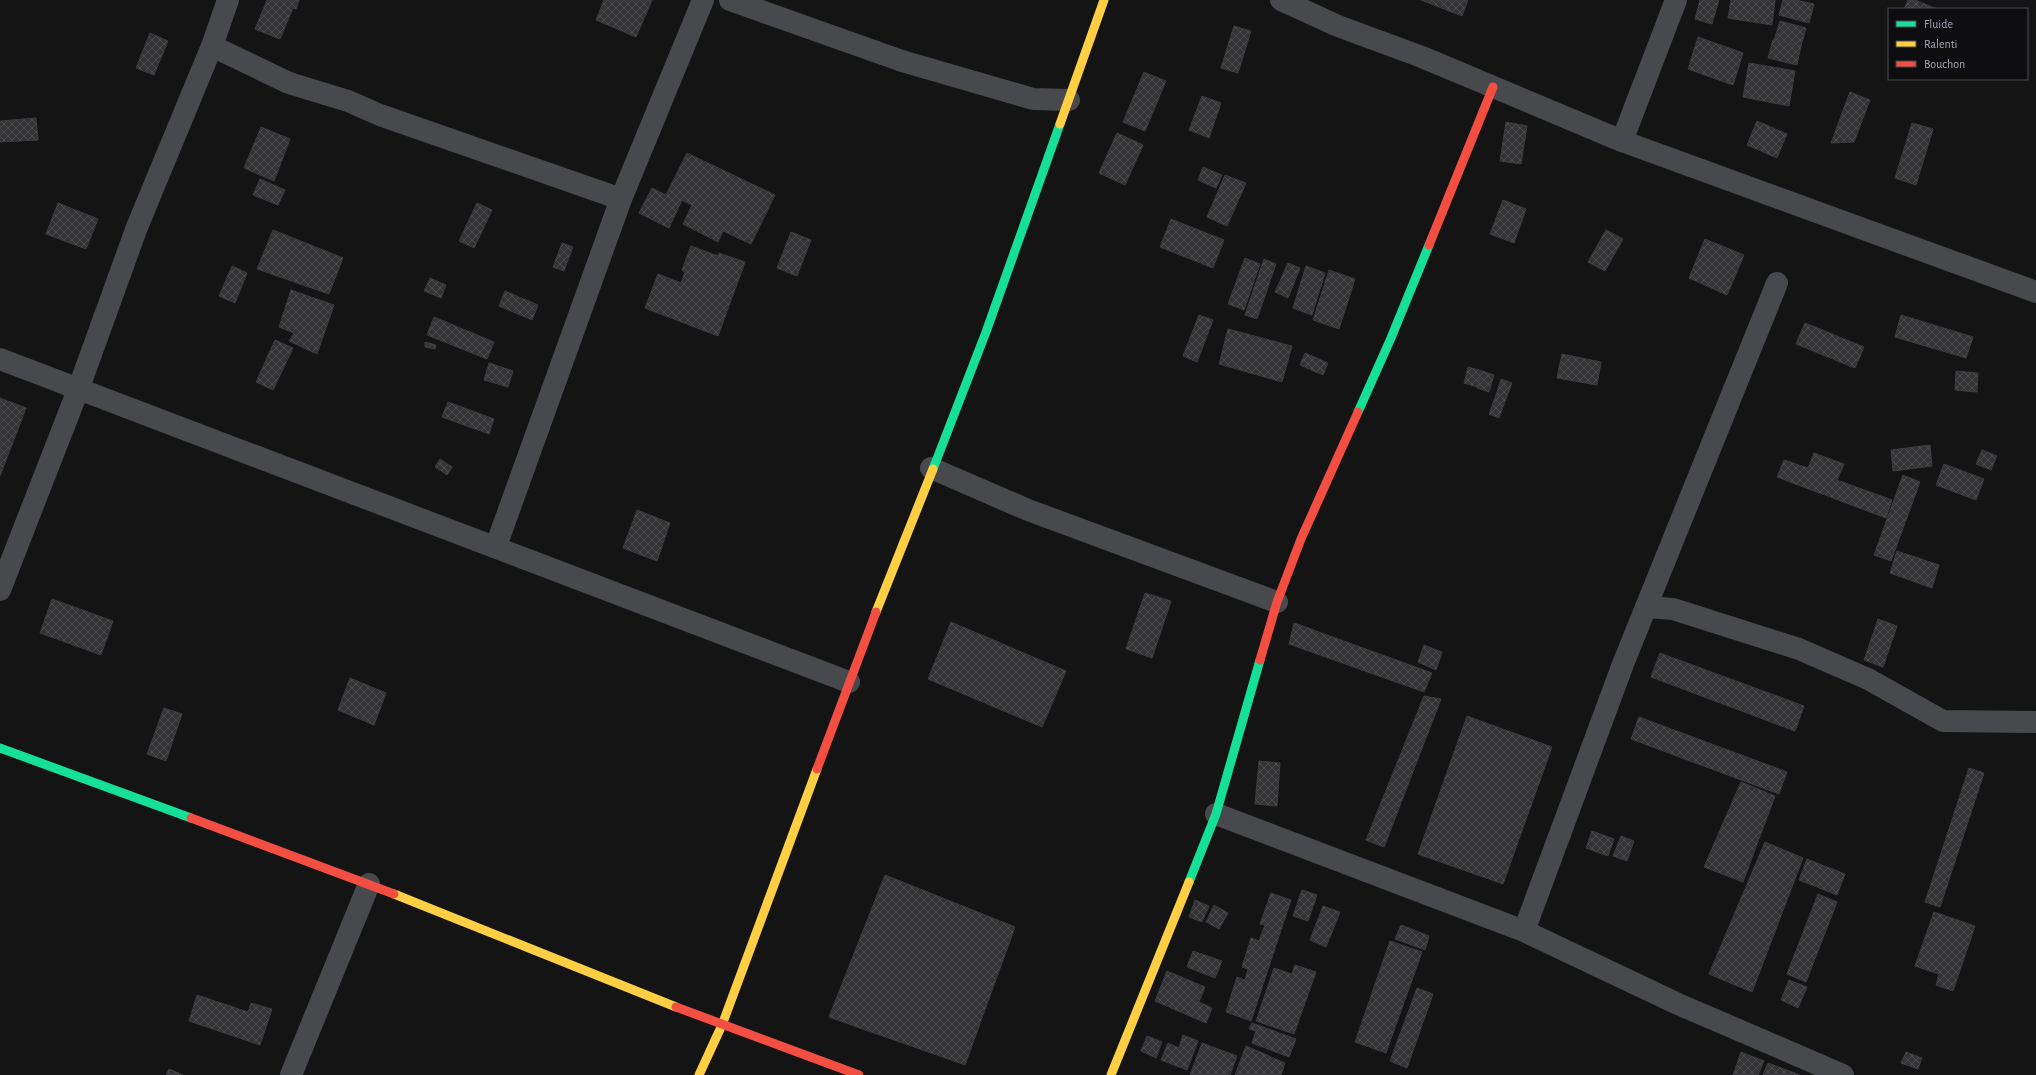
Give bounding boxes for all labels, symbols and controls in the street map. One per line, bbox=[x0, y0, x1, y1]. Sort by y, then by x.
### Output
legend bbox=[1888, 8, 2028, 80]
text: Fluide bbox=[1924, 18, 1953, 30]
text: Ralenti bbox=[1924, 38, 1957, 50]
text: Bouchon bbox=[1924, 58, 1965, 70]

